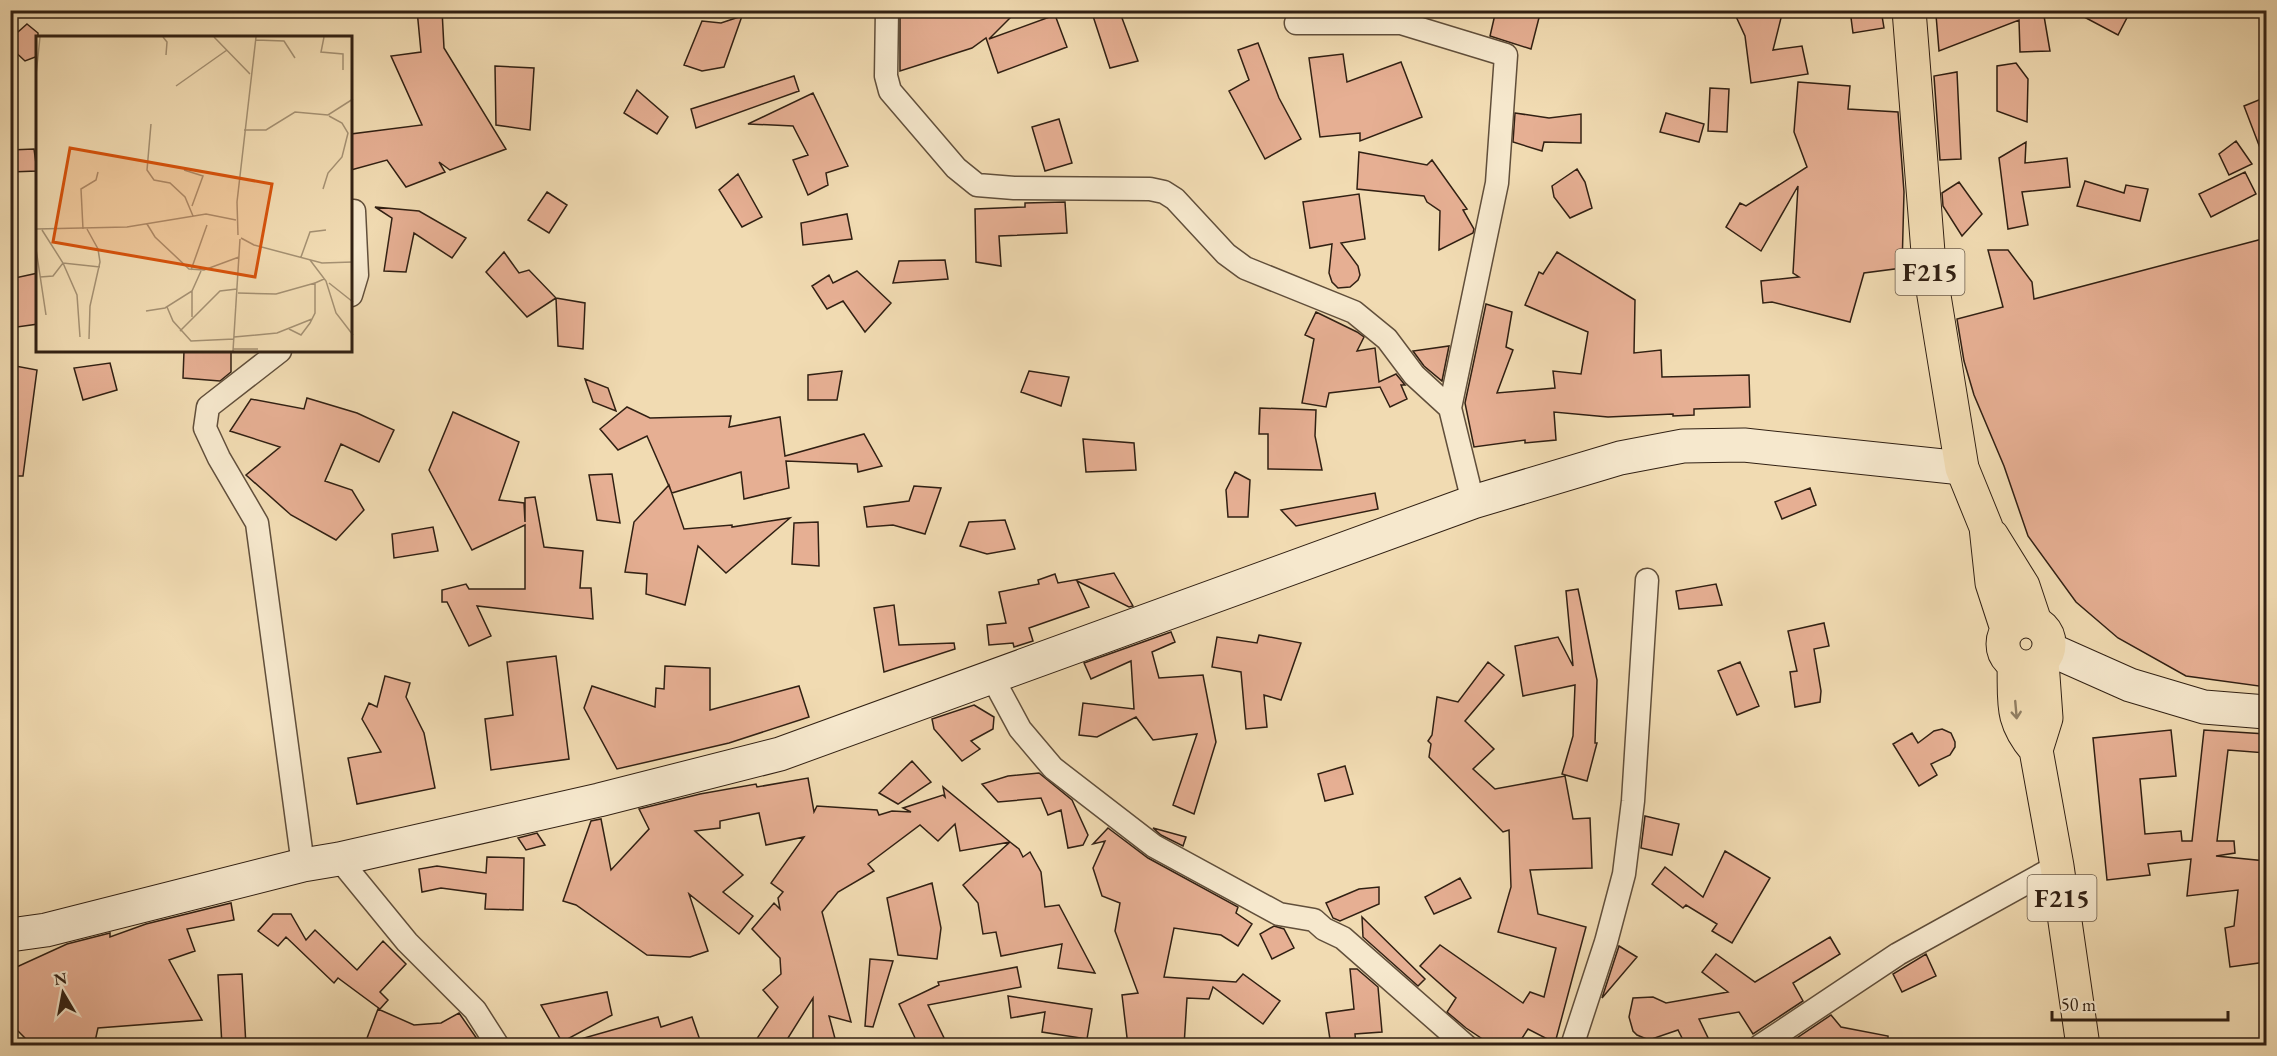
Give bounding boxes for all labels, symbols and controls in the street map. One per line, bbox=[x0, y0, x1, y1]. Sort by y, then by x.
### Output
inset map bbox=[36, 36, 352, 352]
road number: F215 bbox=[1896, 249, 1964, 295]
one-way arrow bbox=[2011, 700, 2022, 720]
road number: F215 bbox=[2028, 875, 2096, 921]
north arrow bbox=[33, 963, 93, 1023]
text: N bbox=[52, 967, 69, 990]
scale bar bbox=[2052, 984, 2228, 1022]
text: 50 m bbox=[2061, 993, 2096, 1016]

